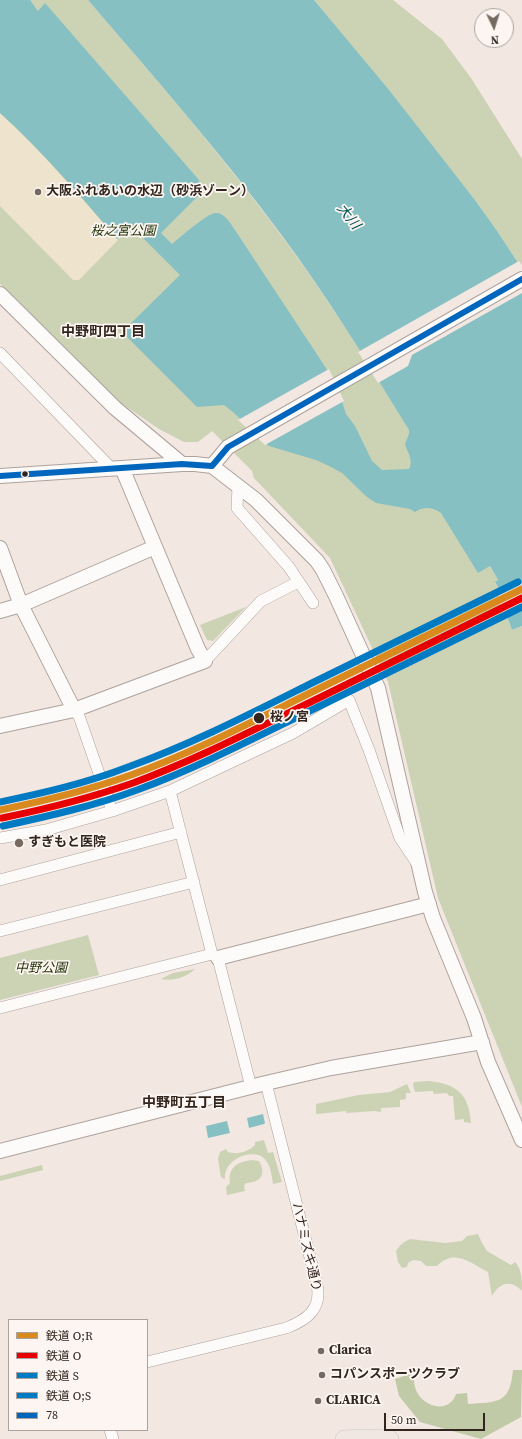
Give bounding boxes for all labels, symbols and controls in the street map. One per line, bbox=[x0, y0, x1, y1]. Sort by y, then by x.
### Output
north arrow bbox=[474, 8, 514, 48]
text: N bbox=[490, 32, 499, 47]
place label: 大阪ふれあいの水辺（砂浜ゾーン） bbox=[46, 184, 254, 200]
marker: 大阪ふれあいの水辺（砂浜ゾーン） bbox=[33, 187, 43, 197]
water label: 大川 bbox=[333, 201, 363, 233]
park label: 桜之宮公園 bbox=[91, 224, 155, 240]
district label: 中野町四丁目 bbox=[61, 324, 145, 340]
unlabelled marker bbox=[20, 469, 30, 479]
place label: 桜ノ宮 bbox=[270, 710, 309, 726]
marker: 桜ノ宮 bbox=[252, 711, 266, 725]
place label: すぎもと医院 bbox=[28, 835, 106, 851]
marker: すぎもと医院 bbox=[13, 837, 25, 849]
park label: 中野公園 bbox=[15, 961, 67, 977]
district label: 中野町五丁目 bbox=[142, 1095, 226, 1111]
street label: ハナミズキ通り bbox=[288, 1201, 324, 1293]
legend bbox=[8, 1319, 148, 1431]
text: 鉄道 O;R bbox=[46, 1328, 93, 1344]
place label: Clarica bbox=[329, 1343, 372, 1359]
marker: Clarica bbox=[316, 1346, 326, 1356]
text: 鉄道 O bbox=[46, 1348, 81, 1364]
place label: コパンスポーツクラブ bbox=[330, 1367, 460, 1383]
text: 鉄道 S bbox=[46, 1368, 79, 1384]
marker: コパンスポーツクラブ bbox=[317, 1370, 327, 1380]
text: 鉄道 O;S bbox=[46, 1388, 91, 1404]
place label: CLARICA bbox=[326, 1393, 381, 1409]
marker: CLARICA bbox=[313, 1396, 323, 1406]
scale bar bbox=[386, 1405, 487, 1431]
text: 78 bbox=[46, 1407, 58, 1423]
text: 50 m bbox=[391, 1412, 417, 1428]

